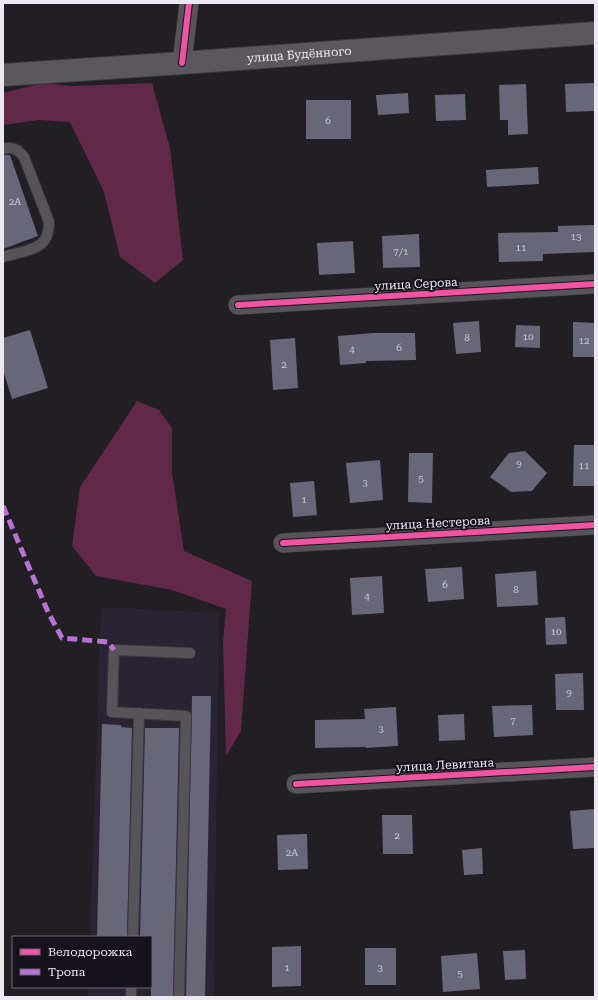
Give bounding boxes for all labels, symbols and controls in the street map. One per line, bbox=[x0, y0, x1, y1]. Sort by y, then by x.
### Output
street label: улица Будённого bbox=[246, 44, 352, 65]
house number: 6 bbox=[325, 115, 331, 126]
house number: 2А bbox=[9, 196, 21, 207]
house number: 13 bbox=[570, 231, 582, 242]
house number: 11 bbox=[515, 242, 527, 253]
house number: 7/1 bbox=[393, 246, 409, 257]
street label: улица Серова bbox=[374, 275, 458, 293]
house number: 10 bbox=[522, 331, 534, 342]
house number: 8 bbox=[464, 332, 470, 343]
house number: 12 bbox=[578, 335, 590, 346]
house number: 6 bbox=[396, 342, 402, 353]
house number: 4 bbox=[349, 344, 355, 355]
house number: 2 bbox=[281, 359, 287, 370]
house number: 9 bbox=[516, 458, 522, 469]
house number: 11 bbox=[578, 460, 590, 471]
house number: 5 bbox=[418, 473, 424, 484]
house number: 3 bbox=[362, 477, 368, 488]
house number: 1 bbox=[301, 494, 307, 505]
street label: улица Нестерова bbox=[385, 513, 491, 533]
house number: 6 bbox=[442, 579, 448, 590]
house number: 8 bbox=[513, 584, 519, 595]
house number: 4 bbox=[364, 591, 370, 602]
house number: 10 bbox=[550, 626, 562, 637]
house number: 9 bbox=[566, 687, 572, 698]
house number: 7 bbox=[510, 715, 516, 726]
house number: 3 bbox=[378, 723, 384, 734]
street label: улица Левитана bbox=[396, 755, 495, 775]
house number: 2 bbox=[394, 830, 400, 841]
house number: 2А bbox=[286, 847, 298, 858]
legend bbox=[12, 936, 152, 988]
text: Велодорожка bbox=[48, 945, 133, 959]
house number: 1 bbox=[284, 962, 290, 973]
house number: 3 bbox=[377, 962, 383, 973]
text: Тропа bbox=[48, 965, 86, 979]
house number: 5 bbox=[457, 968, 463, 979]

